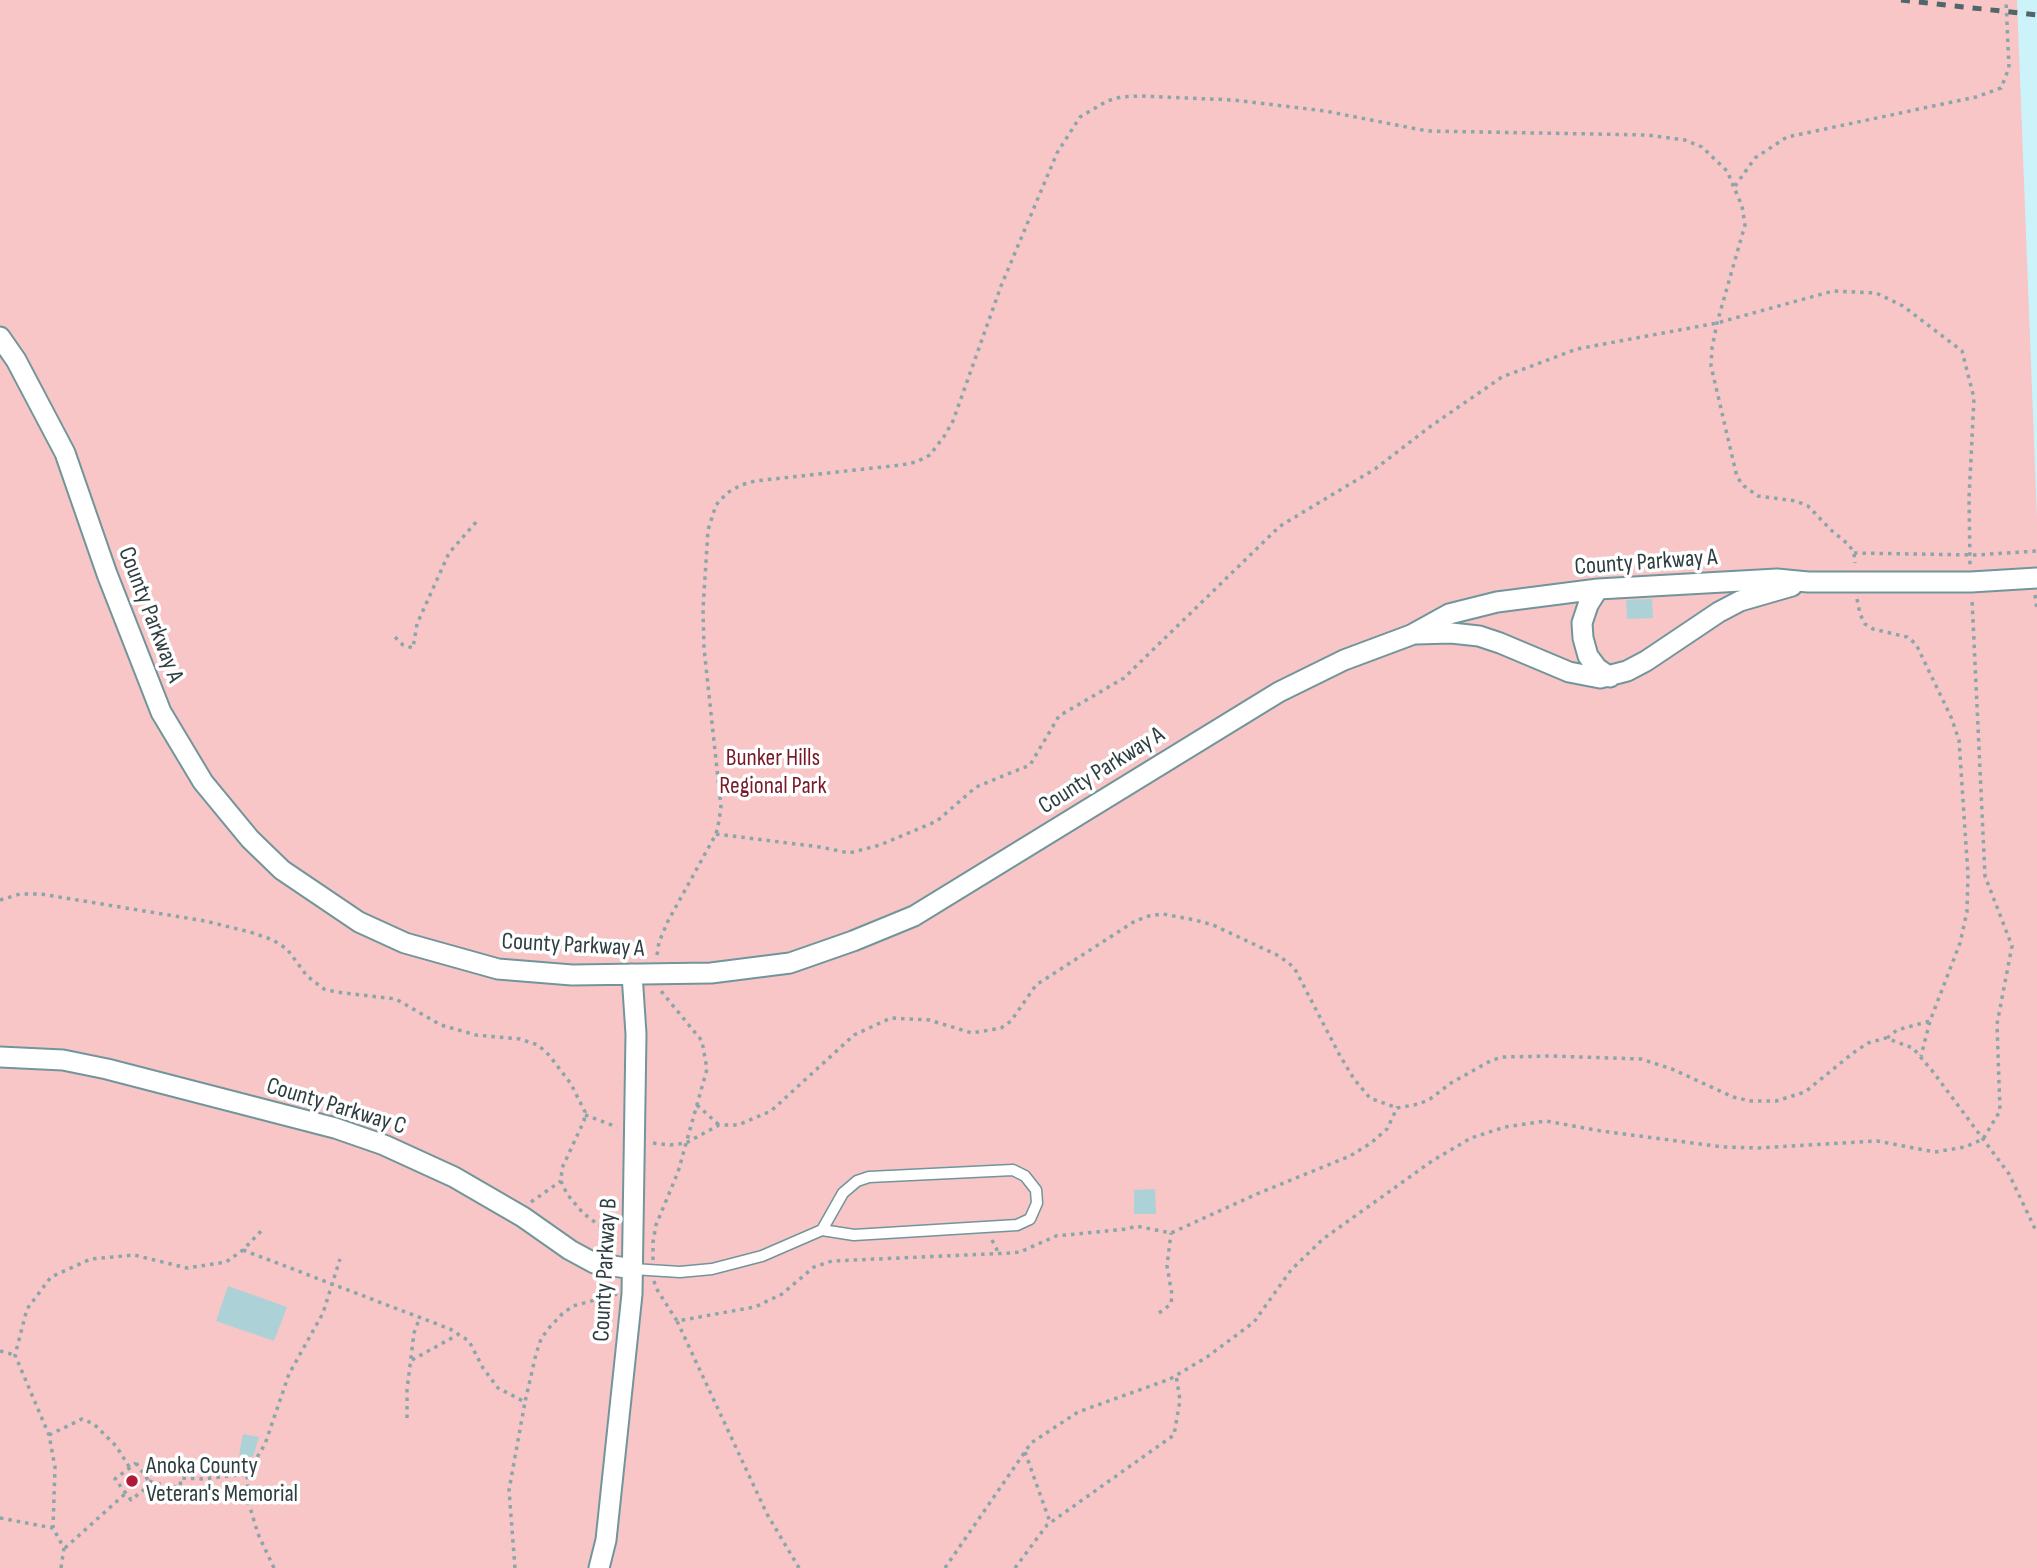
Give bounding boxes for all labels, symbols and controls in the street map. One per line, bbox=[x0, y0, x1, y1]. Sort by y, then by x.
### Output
street label: County Parkway A bbox=[111, 543, 189, 687]
street label: County Parkway A bbox=[1574, 544, 1718, 582]
street label: County Parkway A bbox=[1034, 721, 1170, 821]
park label: Bunker Hills Regional Park bbox=[719, 745, 827, 801]
street label: County Parkway A bbox=[501, 928, 645, 964]
street label: County Parkway C bbox=[263, 1072, 409, 1142]
street label: County Parkway B bbox=[588, 1198, 624, 1342]
place label: Anoka County Veteran's Memorial bbox=[146, 1453, 298, 1509]
marker: Anoka County Veteran's Memorial bbox=[124, 1473, 140, 1489]

